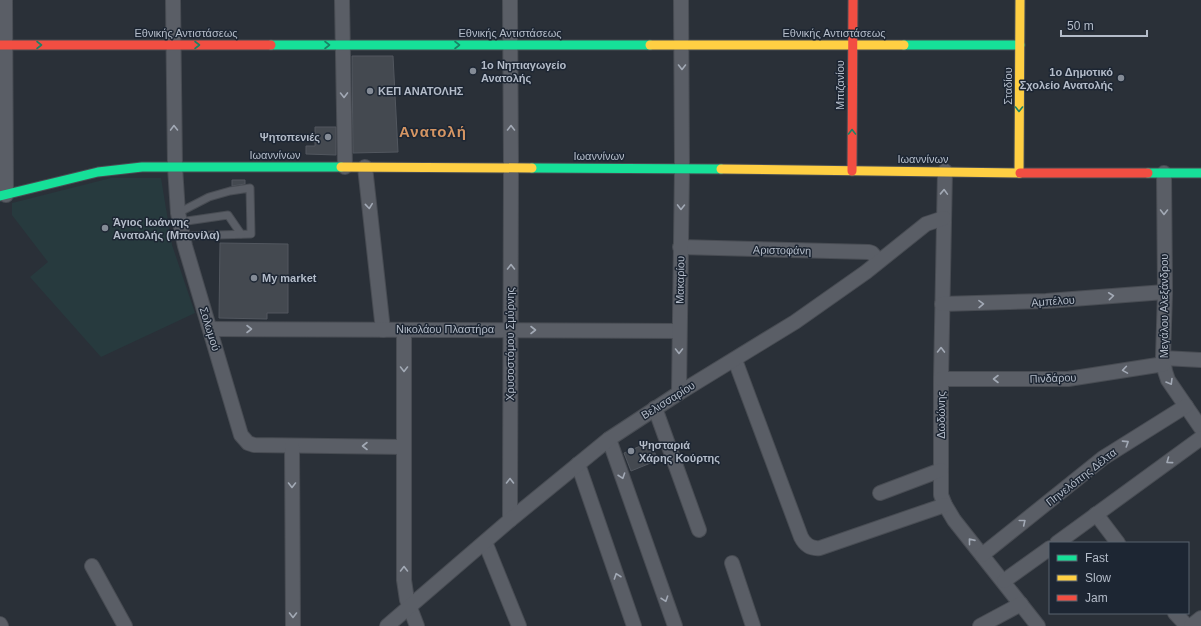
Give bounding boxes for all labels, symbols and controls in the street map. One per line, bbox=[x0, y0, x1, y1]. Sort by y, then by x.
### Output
scale bar bbox=[1061, 12, 1147, 38]
text: 50 m bbox=[1067, 19, 1094, 33]
street label: Εθνικής Αντιστάσεως bbox=[134, 27, 238, 39]
street label: Εθνικής Αντιστάσεως bbox=[458, 27, 562, 39]
street label: Εθνικής Αντιστάσεως bbox=[782, 27, 886, 39]
one-way arrow bbox=[36, 41, 42, 49]
one-way arrow bbox=[194, 41, 200, 49]
one-way arrow bbox=[324, 41, 330, 49]
one-way arrow bbox=[454, 41, 460, 49]
place label: 1ο Νηπιαγωγείο Ανατολής bbox=[481, 59, 567, 85]
street label: Μπιζανίου bbox=[834, 60, 846, 110]
one-way arrow bbox=[678, 64, 686, 70]
marker: 1ο Νηπιαγωγείο Ανατολής bbox=[468, 66, 478, 76]
place label: 1ο Δημοτικό Σχολείο Ανατολής bbox=[1020, 66, 1113, 92]
street label: Σταδίου bbox=[1002, 67, 1014, 105]
marker: 1ο Δημοτικό Σχολείο Ανατολής bbox=[1116, 73, 1126, 83]
place label: ΚΕΠ ΑΝΑΤΟΛΗΣ bbox=[378, 85, 464, 97]
marker: ΚΕΠ ΑΝΑΤΟΛΗΣ bbox=[365, 86, 375, 96]
one-way arrow bbox=[340, 92, 348, 98]
one-way arrow bbox=[1015, 106, 1024, 112]
district label: Ανατολή bbox=[399, 123, 467, 140]
one-way arrow bbox=[170, 125, 178, 131]
one-way arrow bbox=[507, 125, 515, 131]
one-way arrow bbox=[848, 129, 856, 135]
place label: Ψητοπενιές bbox=[260, 131, 320, 144]
marker: Ψητοπενιές bbox=[323, 132, 333, 142]
street label: Ιωαννίνων bbox=[249, 149, 301, 161]
street label: Ιωαννίνων bbox=[573, 150, 625, 162]
street label: Ιωαννίνων bbox=[897, 153, 949, 165]
one-way arrow bbox=[940, 189, 948, 195]
one-way arrow bbox=[365, 203, 374, 209]
one-way arrow bbox=[677, 204, 685, 210]
one-way arrow bbox=[1160, 209, 1169, 215]
place label: Άγιος Ιωάννης Ανατολής (Μπονίλα) bbox=[113, 216, 220, 242]
marker: Άγιος Ιωάννης Ανατολής (Μπονίλα) bbox=[100, 223, 110, 233]
street label: Αριστοφάνη bbox=[753, 243, 811, 257]
street label: Μεγάλου Αλεξάνδρου bbox=[1158, 254, 1170, 358]
street label: Μακαρίου bbox=[674, 256, 686, 304]
one-way arrow bbox=[507, 264, 515, 270]
place label: My market bbox=[262, 272, 317, 284]
marker: My market bbox=[249, 273, 259, 283]
street label: Χρυσοστόμου Σμύρνης bbox=[504, 287, 516, 401]
one-way arrow bbox=[1108, 292, 1114, 301]
street label: Αμπέλου bbox=[1031, 293, 1075, 309]
one-way arrow bbox=[978, 299, 984, 308]
street label: Σολωμού bbox=[198, 306, 222, 352]
street label: Νικολάου Πλαστήρα bbox=[396, 323, 495, 335]
one-way arrow bbox=[246, 325, 252, 333]
one-way arrow bbox=[530, 326, 536, 334]
one-way arrow bbox=[937, 347, 945, 353]
one-way arrow bbox=[675, 348, 683, 354]
one-way arrow bbox=[400, 366, 408, 372]
one-way arrow bbox=[1122, 366, 1128, 374]
street label: Πινδάρου bbox=[1029, 371, 1077, 385]
one-way arrow bbox=[993, 375, 999, 383]
one-way arrow bbox=[1165, 378, 1172, 385]
street label: Βελισσαρίου bbox=[639, 379, 697, 421]
street label: Δωδώνης bbox=[935, 391, 947, 439]
place label: Ψησταριά Χάρης Κούρτης bbox=[639, 439, 720, 465]
one-way arrow bbox=[1122, 440, 1129, 447]
one-way arrow bbox=[362, 442, 368, 450]
marker: Ψησταριά Χάρης Κούρτης bbox=[626, 446, 636, 456]
street label: Πηνελόπης Δέλτα bbox=[1044, 446, 1119, 508]
one-way arrow bbox=[1167, 456, 1174, 463]
one-way arrow bbox=[617, 472, 626, 479]
one-way arrow bbox=[506, 478, 514, 484]
one-way arrow bbox=[288, 482, 296, 488]
one-way arrow bbox=[1019, 519, 1026, 526]
one-way arrow bbox=[968, 538, 975, 545]
legend bbox=[1049, 542, 1189, 614]
text: Fast bbox=[1085, 551, 1109, 565]
one-way arrow bbox=[400, 566, 408, 572]
text: Slow bbox=[1085, 571, 1111, 585]
one-way arrow bbox=[613, 573, 622, 580]
text: Jam bbox=[1085, 591, 1108, 605]
one-way arrow bbox=[660, 595, 669, 602]
one-way arrow bbox=[289, 612, 297, 618]

